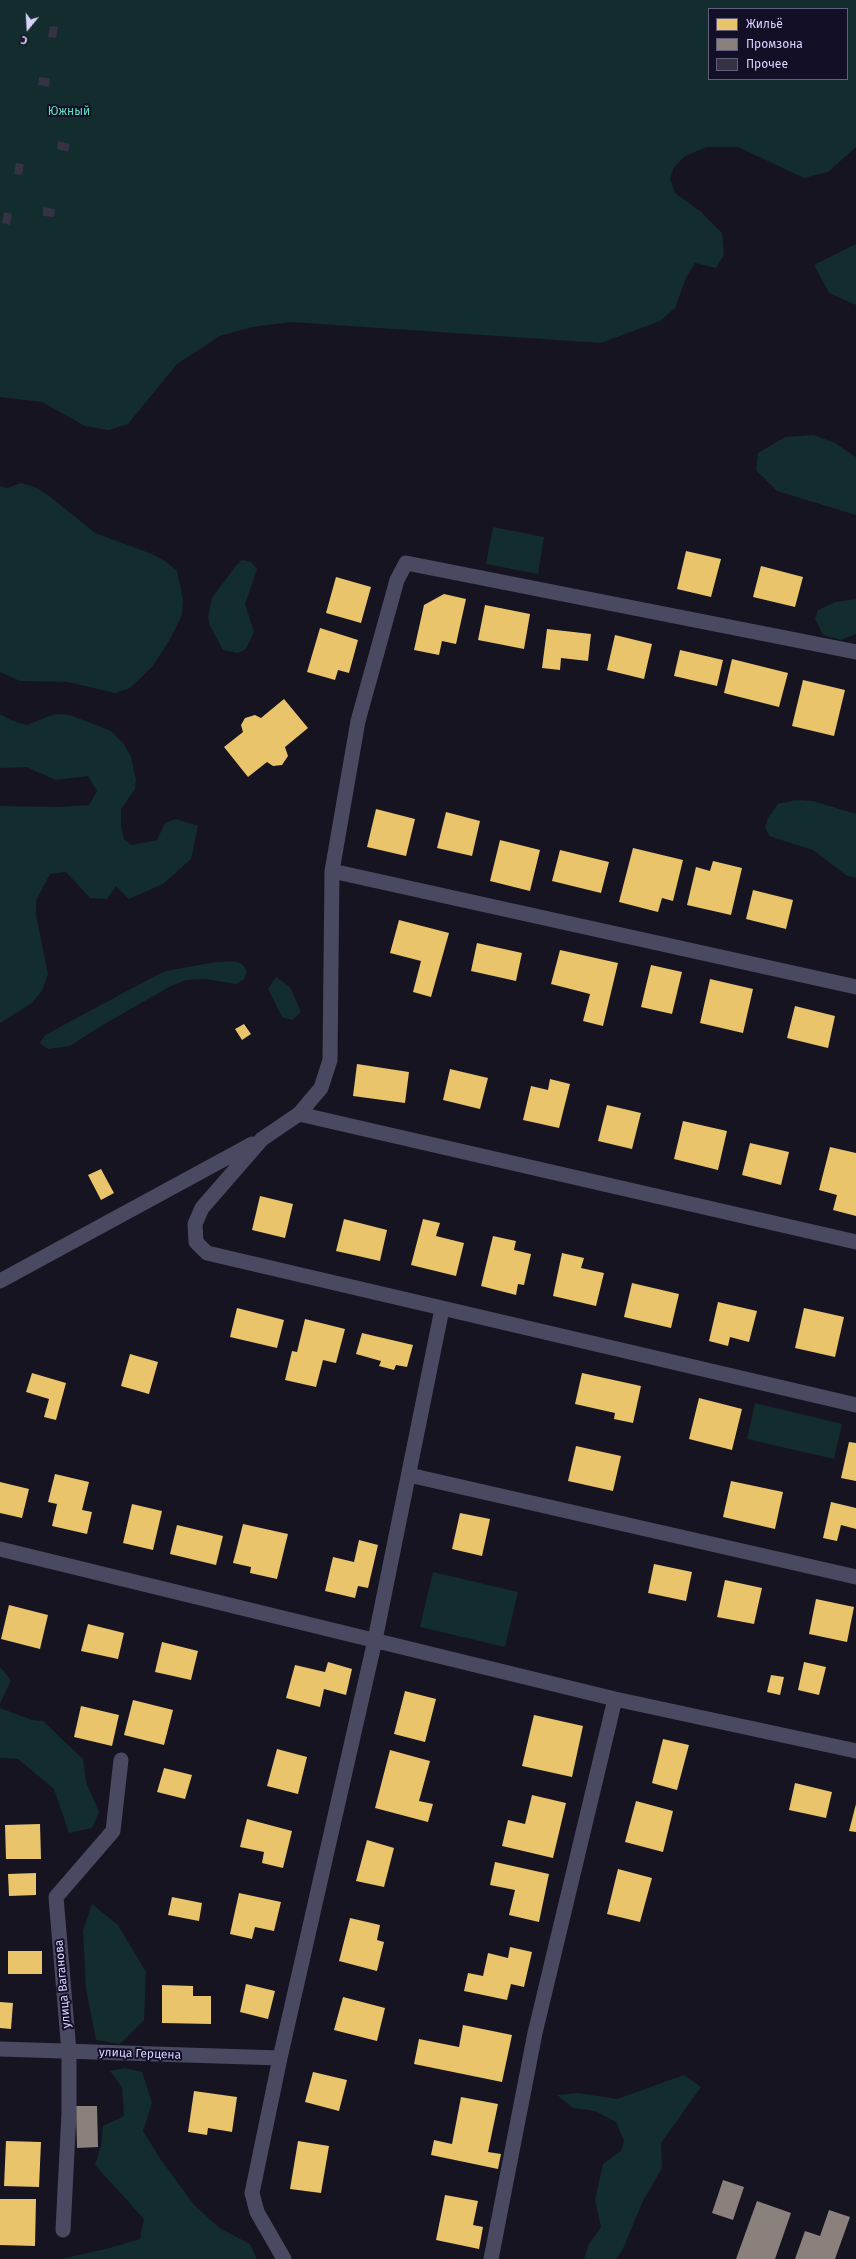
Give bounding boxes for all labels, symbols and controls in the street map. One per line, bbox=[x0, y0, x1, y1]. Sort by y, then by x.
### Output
north arrow bbox=[8, 8, 48, 48]
legend bbox=[708, 8, 848, 80]
text: Жильё bbox=[746, 17, 783, 31]
text: С bbox=[19, 33, 29, 47]
text: Промзона bbox=[746, 37, 803, 51]
text: Прочее bbox=[746, 57, 788, 71]
park label: Южный bbox=[48, 105, 90, 119]
street label: улица Ваганова bbox=[52, 1939, 74, 2029]
street label: улица Герцена bbox=[99, 2045, 181, 2063]

